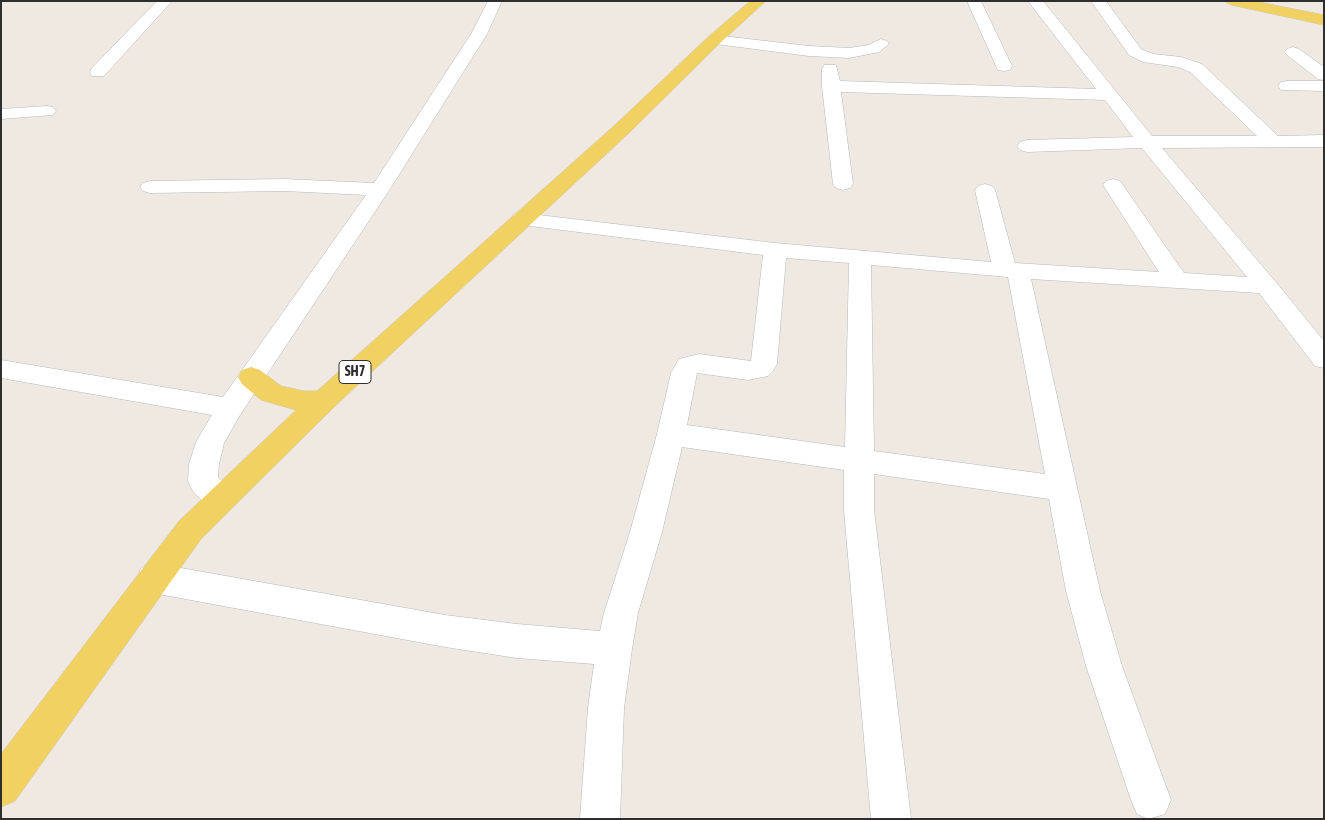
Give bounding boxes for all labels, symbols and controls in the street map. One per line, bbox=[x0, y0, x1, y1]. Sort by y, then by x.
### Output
road number: SH7 bbox=[339, 361, 371, 384]

